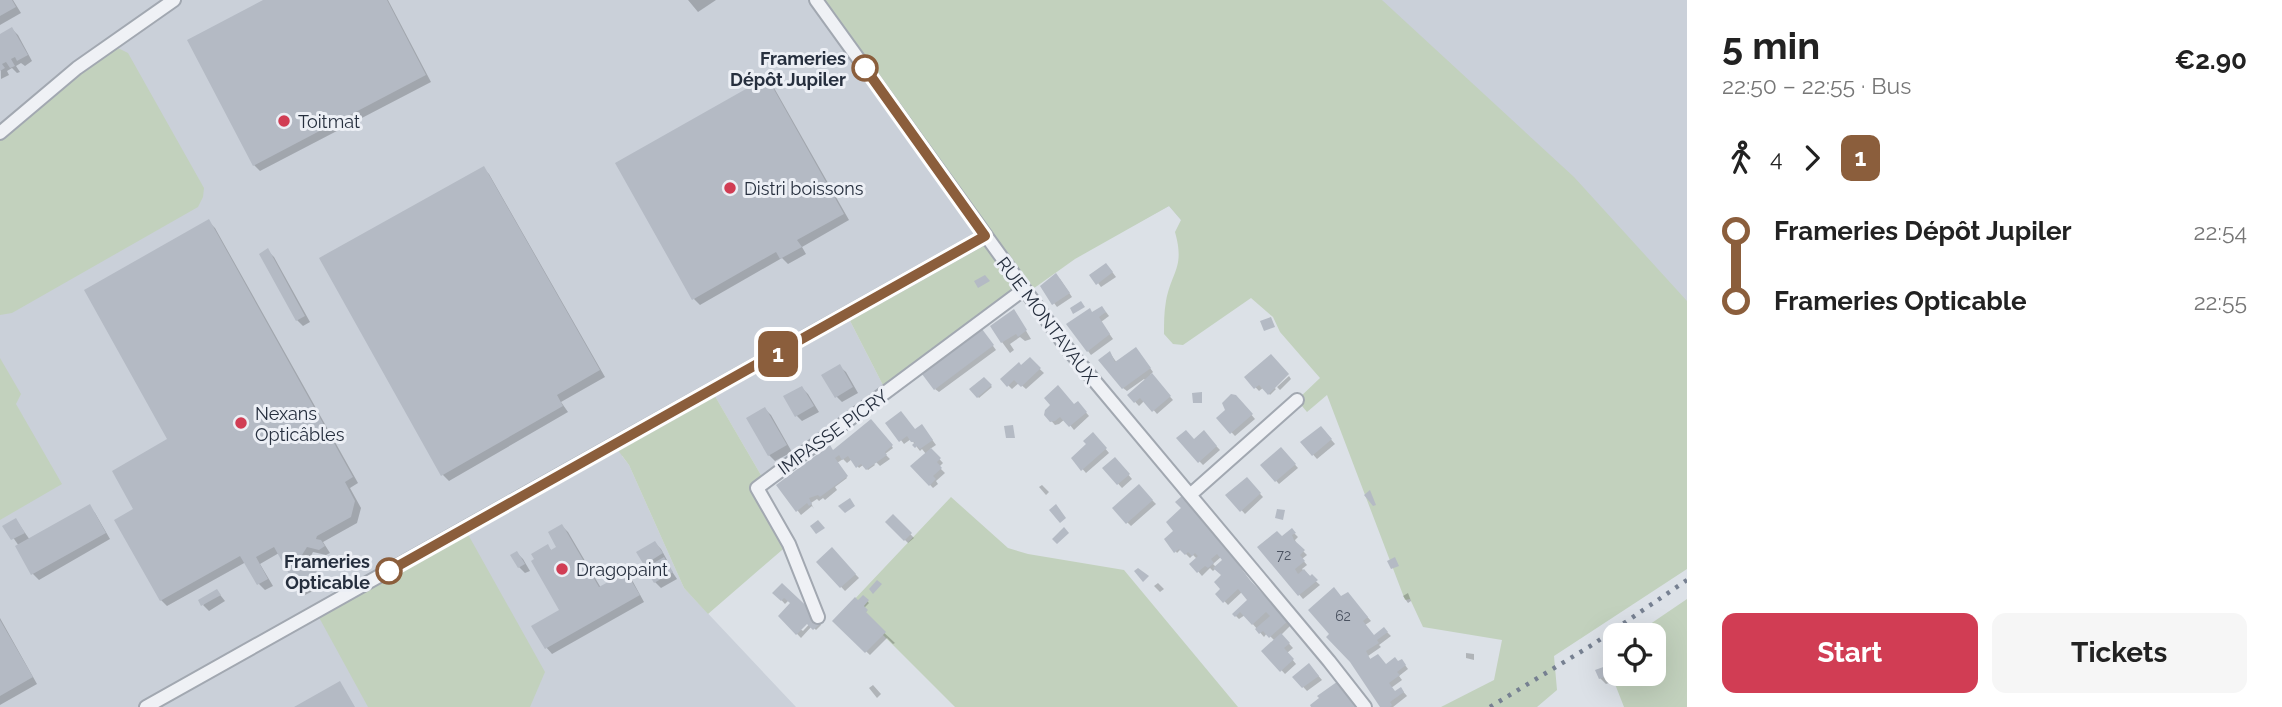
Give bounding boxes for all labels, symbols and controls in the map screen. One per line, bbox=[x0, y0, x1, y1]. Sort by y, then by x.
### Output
text: 5 min bbox=[1722, 23, 1820, 68]
text: €2.90 bbox=[2174, 45, 2247, 75]
place label: Frameries Dépôt Jupiler bbox=[730, 48, 846, 90]
marker: Frameries Dépôt Jupiler bbox=[852, 55, 878, 81]
text: 22:50 – 22:55 · Bus bbox=[1722, 72, 1911, 99]
place label: Toitmat bbox=[298, 111, 360, 132]
marker: Toitmat bbox=[276, 113, 292, 129]
icon: walk bbox=[1722, 139, 1760, 177]
icon: forward bbox=[1793, 139, 1831, 177]
text: 1 bbox=[1855, 143, 1866, 172]
text: 4 bbox=[1770, 144, 1783, 171]
place label: Distri boissons bbox=[744, 178, 864, 199]
marker: Distri boissons bbox=[722, 180, 738, 196]
text: Frameries Dépôt Jupiler bbox=[1774, 216, 2072, 246]
text: 22:54 bbox=[2194, 218, 2247, 245]
street label: RUE MONTAVAUX bbox=[993, 253, 1102, 388]
text: Frameries Opticable bbox=[1774, 286, 2027, 316]
text: 22:55 bbox=[2194, 288, 2247, 315]
line badge: 1 bbox=[755, 331, 801, 377]
text: 1 bbox=[772, 339, 784, 368]
street label: IMPASSE PICRY bbox=[774, 385, 892, 479]
place label: Nexans Opticâbles bbox=[255, 403, 345, 445]
marker: Nexans Opticâbles bbox=[233, 415, 249, 431]
house number: 72 bbox=[1277, 547, 1291, 563]
place label: Frameries Opticable bbox=[284, 551, 370, 593]
marker: Frameries Opticable bbox=[376, 558, 402, 584]
place label: Dragopaint bbox=[576, 559, 668, 580]
marker: Dragopaint bbox=[554, 561, 570, 577]
house number: 62 bbox=[1335, 608, 1351, 624]
button: Start bbox=[1722, 613, 1978, 693]
button: Tickets bbox=[1992, 613, 2247, 693]
map controls bbox=[1603, 623, 1666, 686]
button: locate bbox=[1603, 623, 1666, 686]

